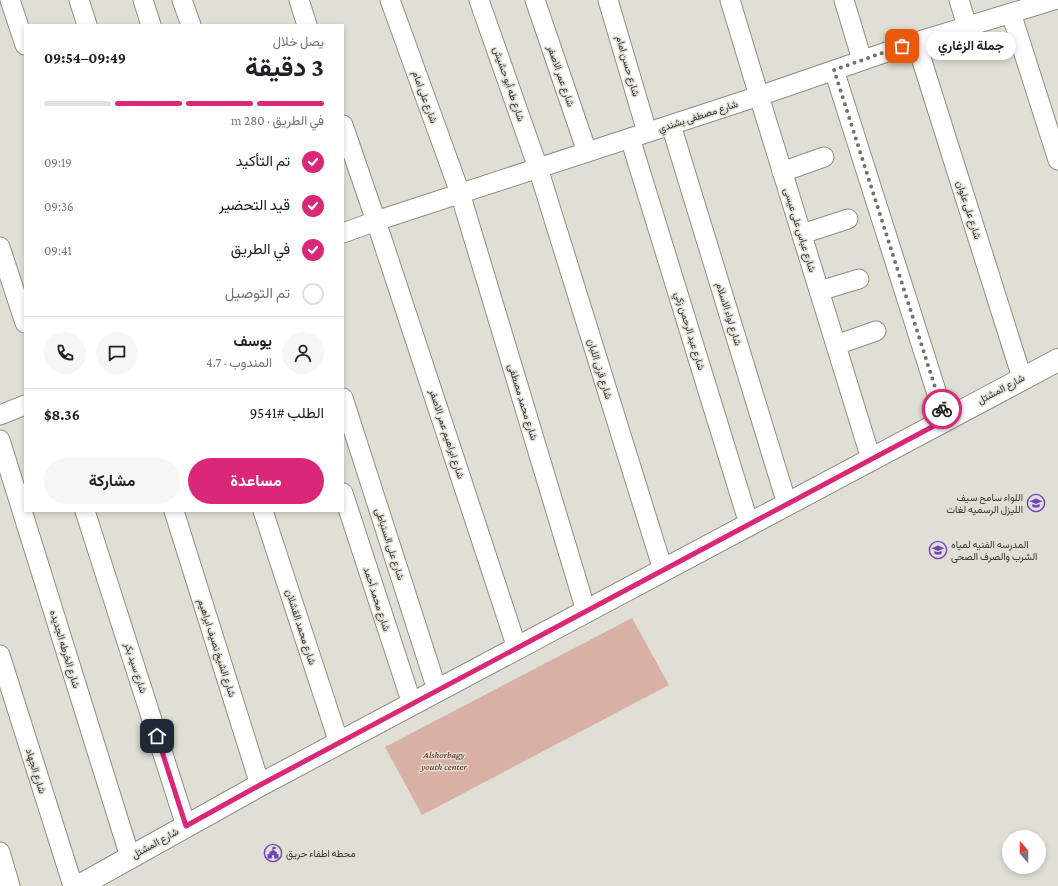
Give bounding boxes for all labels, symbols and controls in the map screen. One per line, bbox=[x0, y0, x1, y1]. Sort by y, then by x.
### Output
pin bbox=[885, 29, 919, 63]
callout: جملة الزغاري bbox=[926, 32, 1016, 60]
text: يصل خلال bbox=[273, 34, 324, 49]
street label: شارع حسن امام bbox=[613, 34, 642, 98]
icon: bag bbox=[891, 35, 913, 57]
text: جملة الزغاري bbox=[938, 38, 1004, 53]
street label: شارع عمر الاصفر bbox=[544, 43, 577, 108]
street label: شارع طه أبو حشيش bbox=[490, 45, 527, 123]
text: 09:49–09:54 bbox=[44, 50, 126, 66]
text: 3 دقيقة bbox=[245, 53, 324, 82]
street label: شارع على امام bbox=[409, 69, 440, 125]
street label: شارع مصطفى بشندي bbox=[657, 98, 740, 137]
text: في الطريق · 280 m bbox=[231, 113, 324, 128]
icon: check bbox=[302, 151, 324, 173]
text: تم التأكيد bbox=[236, 153, 290, 169]
text: 09:19 bbox=[44, 155, 72, 170]
street label: شارع على علوان bbox=[953, 179, 984, 241]
street label: شارع عباس على عيسى bbox=[781, 187, 818, 274]
icon: check bbox=[302, 195, 324, 217]
text: قيد التحضير bbox=[219, 197, 290, 213]
text: 09:36 bbox=[44, 199, 74, 214]
icon: check bbox=[302, 239, 324, 261]
text: في الطريق bbox=[231, 241, 290, 257]
text: 09:41 bbox=[44, 243, 72, 258]
street label: شارع لواء الاسلام bbox=[713, 281, 744, 347]
text: تم التوصيل bbox=[225, 285, 290, 301]
street label: شارع عبد الرحمن زكي bbox=[670, 291, 707, 372]
button: phone bbox=[44, 332, 86, 374]
button: chat bbox=[96, 332, 138, 374]
button: person bbox=[282, 332, 324, 374]
text: يوسف bbox=[234, 333, 272, 349]
street label: شارع قرنى اللبان bbox=[585, 338, 614, 401]
text: المندوب · 4.7 bbox=[206, 355, 272, 370]
street label: شارع محمد مصطفى bbox=[505, 363, 540, 442]
street label: شارع المشتل bbox=[976, 372, 1027, 407]
street label: شارع ابراهيم عمر الاصفر bbox=[426, 387, 467, 481]
courier bbox=[922, 389, 962, 429]
icon: bike bbox=[931, 398, 953, 420]
text: الطلب #9541 bbox=[250, 405, 324, 421]
text: $8.36 bbox=[44, 407, 80, 423]
button: مشاركة bbox=[44, 458, 180, 504]
button: مساعدة bbox=[188, 458, 324, 504]
place label: اللواء سامح سيف الليزل الرسميه لغات bbox=[946, 492, 1023, 516]
school or university icon: اللواء سامح سيف الليزل الرسميه لغات bbox=[1026, 493, 1046, 513]
street label: شارع على السنباطى bbox=[372, 507, 407, 582]
place label: المدرسه الفنيه لمياه الشرب والصرف الصحى bbox=[951, 539, 1037, 563]
school or university icon: المدرسه الفنيه لمياه الشرب والصرف الصحى bbox=[928, 540, 948, 560]
street label: شارع محمد أحمد bbox=[360, 565, 393, 633]
street label: شارع محمد القشلان bbox=[283, 588, 318, 666]
street label: شارع الشيخ نصيف ابراهيم bbox=[195, 598, 238, 699]
street label: شارع الخرطه الجديده bbox=[47, 609, 82, 690]
street label: شارع سيد بكر bbox=[121, 640, 149, 695]
pin bbox=[140, 719, 174, 753]
icon: home bbox=[146, 725, 168, 747]
street label: شارع الجهاد bbox=[23, 747, 48, 795]
park label: Alshorbagy youth center bbox=[419, 749, 467, 772]
street label: شارع المشتل bbox=[130, 826, 181, 861]
north arrow bbox=[1002, 830, 1046, 874]
map controls bbox=[1002, 830, 1046, 874]
public building icon: محطه اطفاء حريق bbox=[263, 843, 283, 863]
place label: محطه اطفاء حريق bbox=[286, 848, 356, 860]

